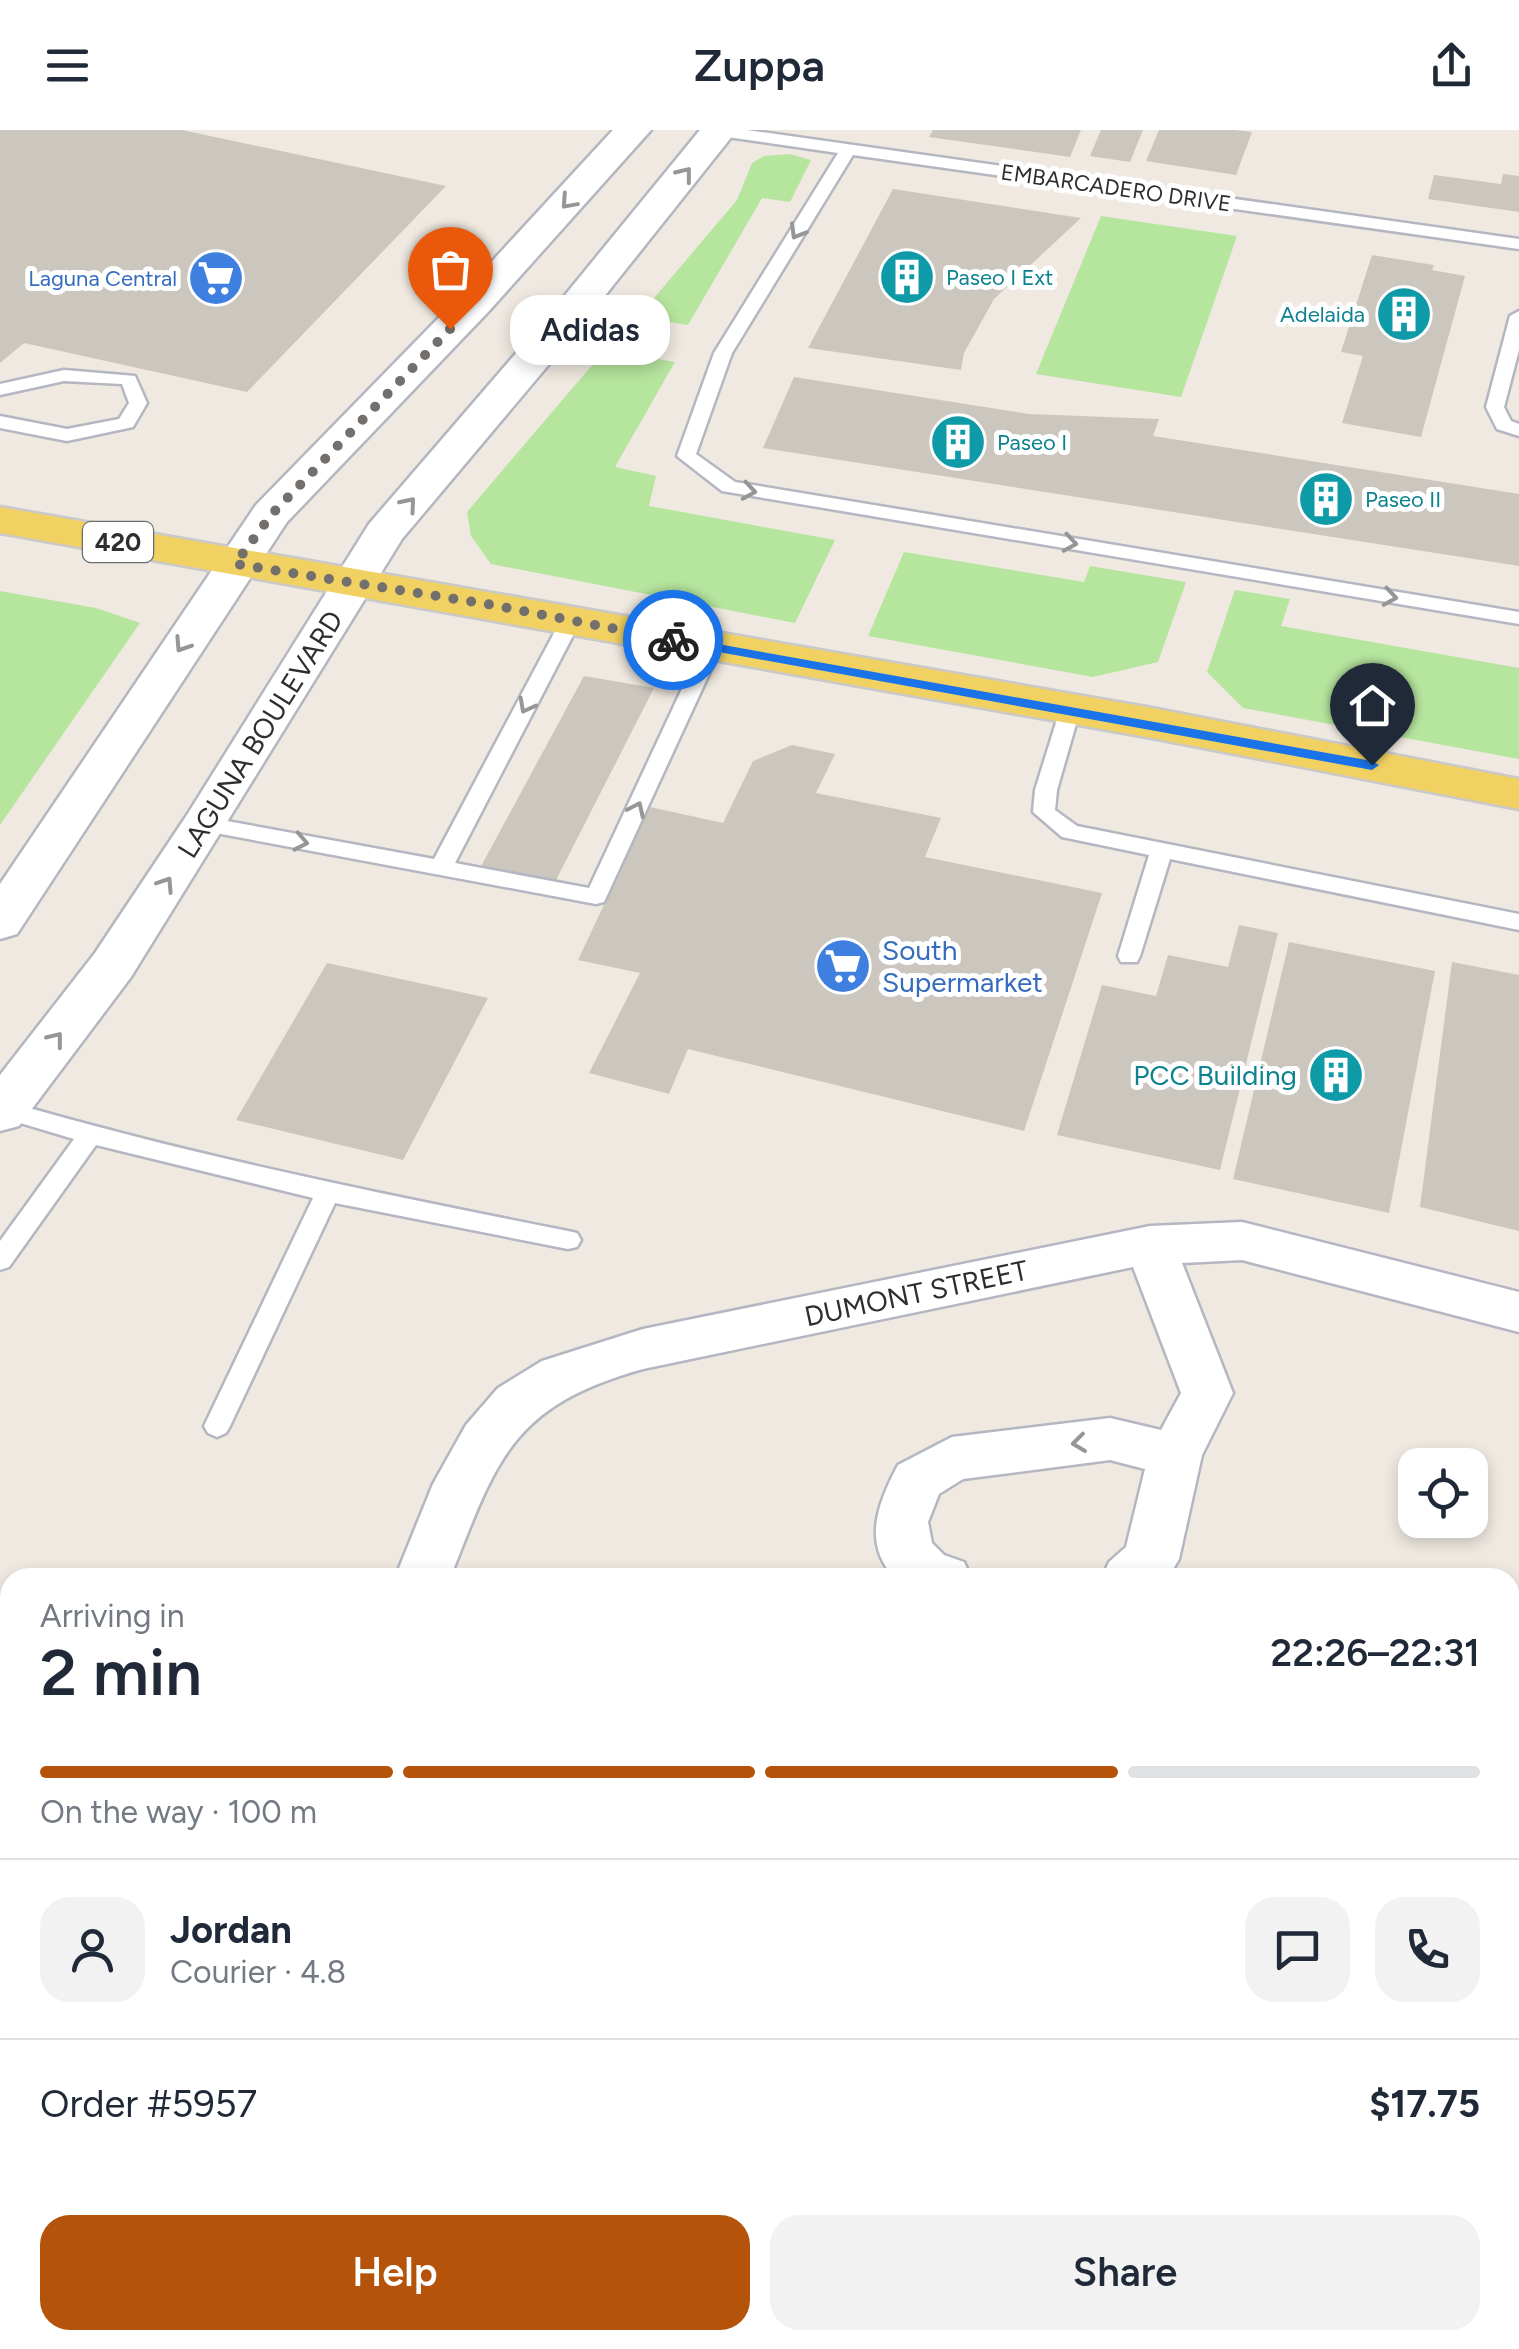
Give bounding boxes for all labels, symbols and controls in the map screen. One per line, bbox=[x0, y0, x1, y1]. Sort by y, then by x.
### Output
icon: menu bbox=[40, 38, 95, 93]
text: Zuppa bbox=[694, 38, 825, 92]
icon: share bbox=[1424, 38, 1479, 93]
street label: EMBARCADERO DRIVE bbox=[999, 158, 1233, 218]
one-way arrow bbox=[673, 168, 690, 186]
one-way arrow bbox=[561, 190, 579, 209]
one-way arrow bbox=[790, 221, 809, 239]
pin bbox=[408, 227, 493, 330]
icon: bag bbox=[423, 242, 478, 297]
building icon: Paseo I Ext bbox=[877, 247, 937, 307]
supermarket icon: Laguna Central bbox=[186, 248, 246, 308]
place label: Paseo I Ext bbox=[946, 264, 1053, 291]
place label: Laguna Central bbox=[28, 265, 177, 292]
building icon: Adelaida bbox=[1374, 284, 1434, 344]
callout: Adidas bbox=[510, 294, 670, 364]
place label: Adelaida bbox=[1280, 301, 1365, 328]
text: Adidas bbox=[540, 311, 640, 349]
building icon: Paseo I bbox=[928, 412, 988, 472]
place label: Paseo I bbox=[997, 429, 1067, 456]
building icon: Paseo II bbox=[1296, 469, 1356, 529]
one-way arrow bbox=[741, 479, 757, 500]
place label: Paseo II bbox=[1365, 486, 1441, 513]
one-way arrow bbox=[397, 497, 415, 516]
road number: 420 bbox=[83, 522, 153, 562]
one-way arrow bbox=[1062, 532, 1078, 553]
one-way arrow bbox=[1382, 585, 1399, 606]
courier bbox=[623, 590, 723, 690]
street label: LAGUNA BOULEVARD bbox=[170, 604, 350, 864]
icon: bike bbox=[646, 613, 701, 668]
one-way arrow bbox=[175, 634, 194, 652]
pin bbox=[1330, 663, 1415, 766]
icon: home bbox=[1345, 678, 1400, 733]
one-way arrow bbox=[519, 696, 538, 714]
one-way arrow bbox=[624, 801, 644, 819]
one-way arrow bbox=[293, 831, 309, 852]
one-way arrow bbox=[154, 876, 173, 894]
place label: South Supermarket bbox=[882, 933, 1043, 999]
supermarket icon: South Supermarket bbox=[813, 936, 873, 996]
one-way arrow bbox=[45, 1032, 62, 1050]
building icon: PCC Building bbox=[1306, 1045, 1366, 1105]
place label: PCC Building bbox=[1133, 1058, 1297, 1092]
street label: DUMONT STREET bbox=[801, 1253, 1031, 1333]
one-way arrow bbox=[1071, 1431, 1088, 1452]
map controls bbox=[1398, 1448, 1488, 1538]
button: locate bbox=[1398, 1448, 1488, 1538]
text: Arriving in bbox=[40, 1597, 185, 1635]
text: 22:26–22:31 bbox=[1271, 1630, 1480, 1676]
text: 2 min bbox=[40, 1633, 202, 1711]
text: On the way · 100 m bbox=[40, 1793, 317, 1831]
button: person bbox=[40, 1897, 145, 2002]
button: chat bbox=[1245, 1897, 1350, 2002]
button: phone bbox=[1375, 1897, 1480, 2002]
text: Jordan bbox=[170, 1907, 292, 1953]
text: Courier · 4.8 bbox=[170, 1953, 346, 1991]
text: Order #5957 bbox=[40, 2081, 257, 2127]
text: $17.75 bbox=[1369, 2081, 1480, 2127]
button: Help bbox=[40, 2215, 750, 2330]
button: Share bbox=[770, 2215, 1480, 2330]

